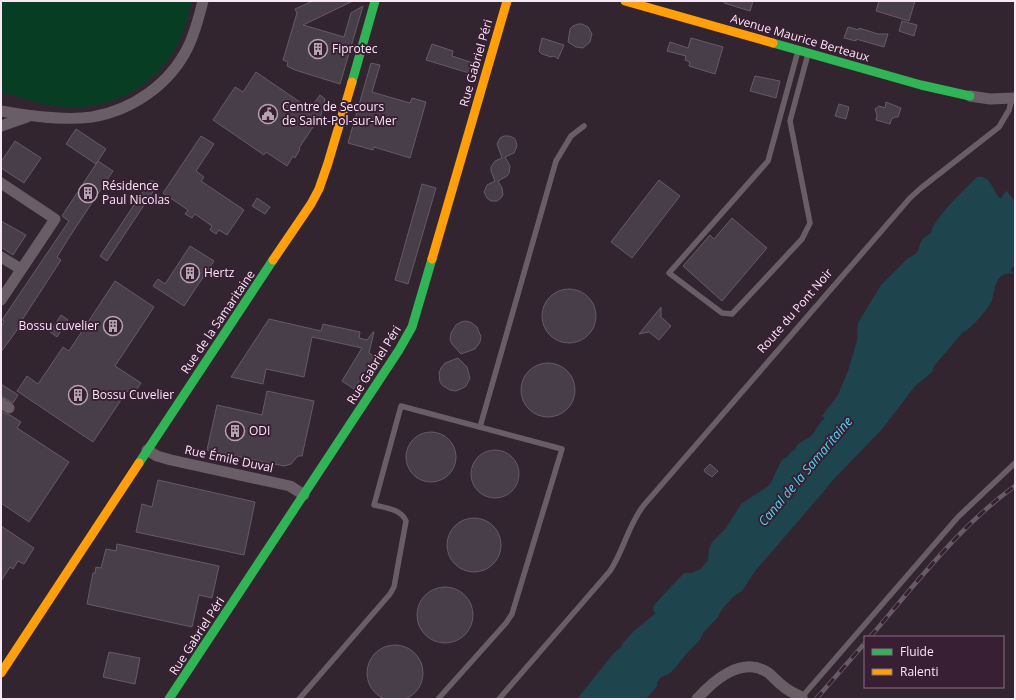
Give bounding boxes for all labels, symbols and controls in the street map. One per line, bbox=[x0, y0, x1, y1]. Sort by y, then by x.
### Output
street label: Avenue Maurice Berteaux bbox=[729, 10, 872, 66]
street label: Rue Gabriel Péri bbox=[455, 17, 496, 108]
building icon: Fiprotec bbox=[307, 38, 329, 60]
place label: Fiprotec bbox=[332, 40, 378, 57]
place label: Centre de Secours de Saint-Pol-sur-Mer bbox=[282, 98, 397, 129]
public building icon: Centre de Secours de Saint-Pol-sur-Mer bbox=[257, 103, 279, 125]
place label: Résidence Paul Nicolas bbox=[102, 177, 170, 208]
building icon: Résidence Paul Nicolas bbox=[77, 182, 99, 204]
building icon: Hertz bbox=[179, 262, 201, 284]
place label: Hertz bbox=[204, 264, 235, 281]
street label: Route du Pont Noir bbox=[753, 265, 836, 357]
street label: Rue de la Samaritaine bbox=[177, 266, 259, 377]
building icon: Bossu cuvelier bbox=[102, 315, 124, 337]
place label: Bossu cuvelier bbox=[19, 317, 99, 334]
street label: Rue Gabriel Péri bbox=[343, 322, 405, 407]
building icon: Bossu Cuvelier bbox=[67, 384, 89, 406]
place label: Bossu Cuvelier bbox=[92, 386, 174, 403]
water label: Canal de la Samaritaine bbox=[754, 412, 857, 530]
building icon: ODI bbox=[224, 420, 246, 442]
place label: ODI bbox=[249, 422, 270, 439]
street label: Rue Émile Duval bbox=[183, 441, 275, 476]
street label: Rue Gabriel Péri bbox=[165, 593, 228, 678]
legend bbox=[864, 636, 1004, 688]
text: Fluide bbox=[900, 643, 934, 660]
text: Ralenti bbox=[900, 663, 939, 680]

